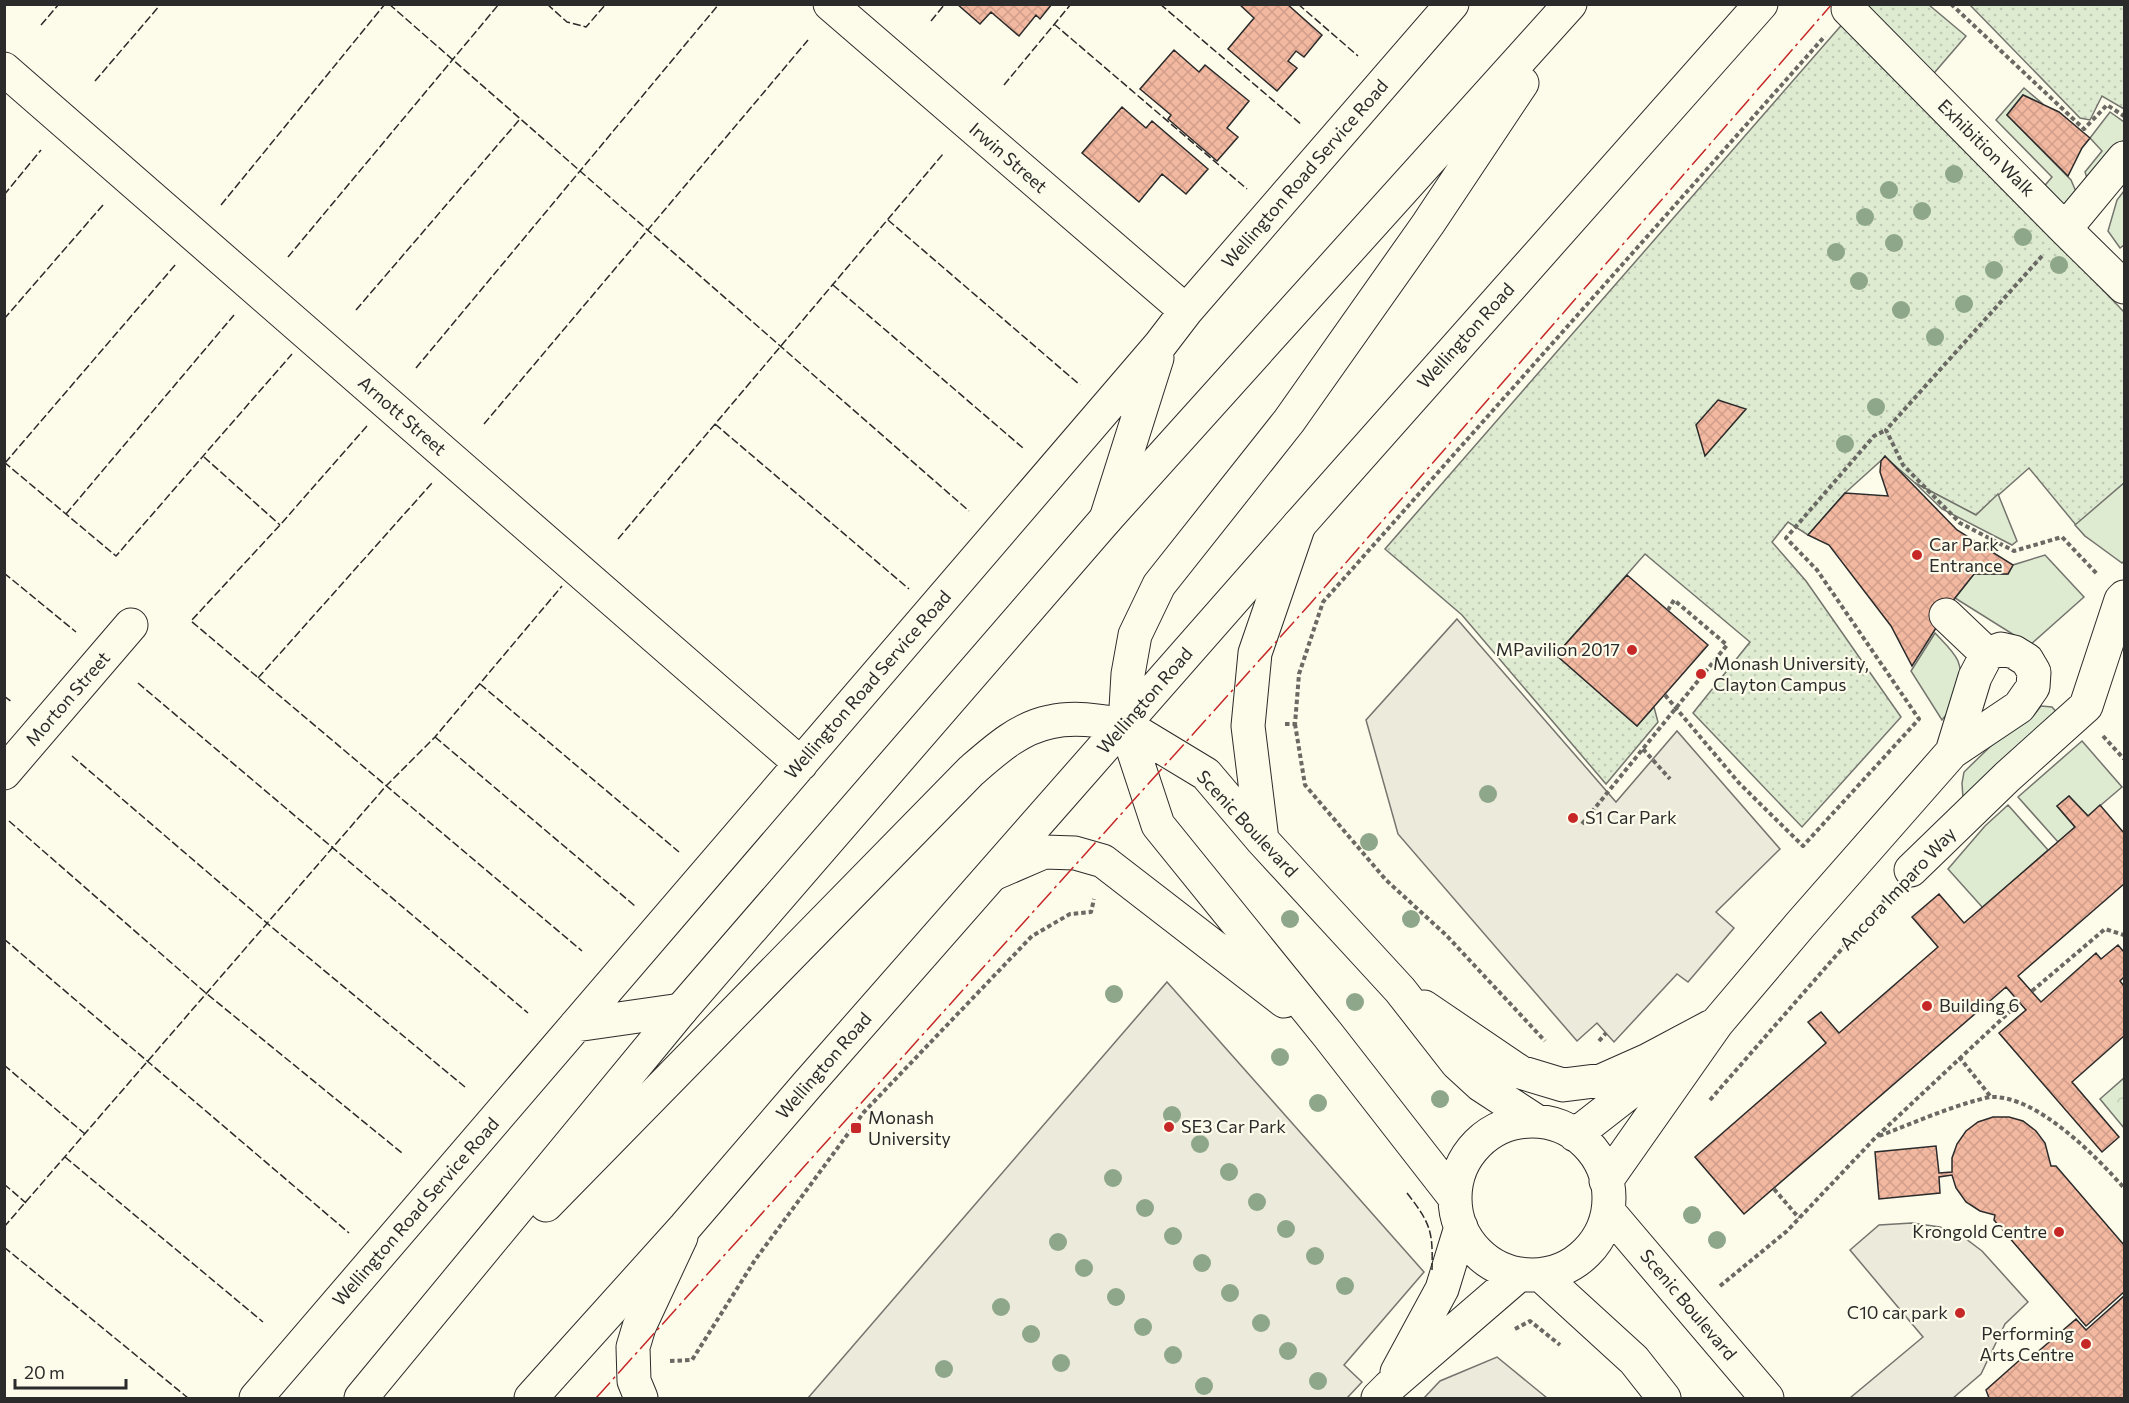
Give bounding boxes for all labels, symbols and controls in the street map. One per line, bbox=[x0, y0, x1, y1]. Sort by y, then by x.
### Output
street label: Wellington Road Service Road bbox=[1216, 75, 1392, 272]
street label: Exhibition Walk bbox=[1934, 94, 2040, 201]
street label: Irwin Street bbox=[965, 117, 1052, 197]
street label: Wellington Road bbox=[1412, 278, 1518, 393]
street label: Arnott Street bbox=[354, 371, 451, 460]
place label: Car Park Entrance bbox=[1929, 533, 2003, 576]
marker: Car Park Entrance bbox=[1910, 548, 1924, 562]
street label: Wellington Road Service Road bbox=[779, 586, 955, 783]
place label: MPavilion 2017 bbox=[1496, 638, 1620, 660]
street label: Wellington Road bbox=[1092, 642, 1197, 758]
marker: MPavilion 2017 bbox=[1625, 643, 1639, 657]
street label: Morton Street bbox=[20, 647, 114, 750]
place label: Monash University, Clayton Campus bbox=[1713, 652, 1869, 695]
marker: Monash University, Clayton Campus bbox=[1694, 667, 1708, 681]
street label: Scenic Boulevard bbox=[1193, 765, 1303, 881]
place label: S1 Car Park bbox=[1585, 806, 1677, 828]
marker: S1 Car Park bbox=[1566, 811, 1580, 825]
street label: Ancora Imparo Way bbox=[1835, 822, 1960, 954]
place label: Building 6 bbox=[1939, 994, 2019, 1016]
marker: Building 6 bbox=[1920, 999, 1934, 1013]
street label: Wellington Road bbox=[771, 1007, 876, 1123]
place label: Monash University bbox=[868, 1106, 951, 1149]
street label: Wellington Road Service Road bbox=[327, 1113, 503, 1310]
place label: SE3 Car Park bbox=[1181, 1115, 1286, 1137]
marker: SE3 Car Park bbox=[1162, 1120, 1176, 1134]
marker: Monash University bbox=[849, 1121, 863, 1135]
place label: Krongold Centre bbox=[1912, 1220, 2047, 1242]
marker: Krongold Centre bbox=[2052, 1225, 2066, 1239]
street label: Scenic Boulevard bbox=[1636, 1244, 1742, 1364]
place label: C10 car park bbox=[1847, 1301, 1948, 1323]
marker: C10 car park bbox=[1953, 1306, 1967, 1320]
place label: Performing Arts Centre bbox=[1979, 1322, 2074, 1365]
marker: Performing Arts Centre bbox=[2079, 1337, 2093, 1351]
scale bar bbox=[15, 1352, 126, 1390]
text: 20 m bbox=[24, 1361, 65, 1383]

